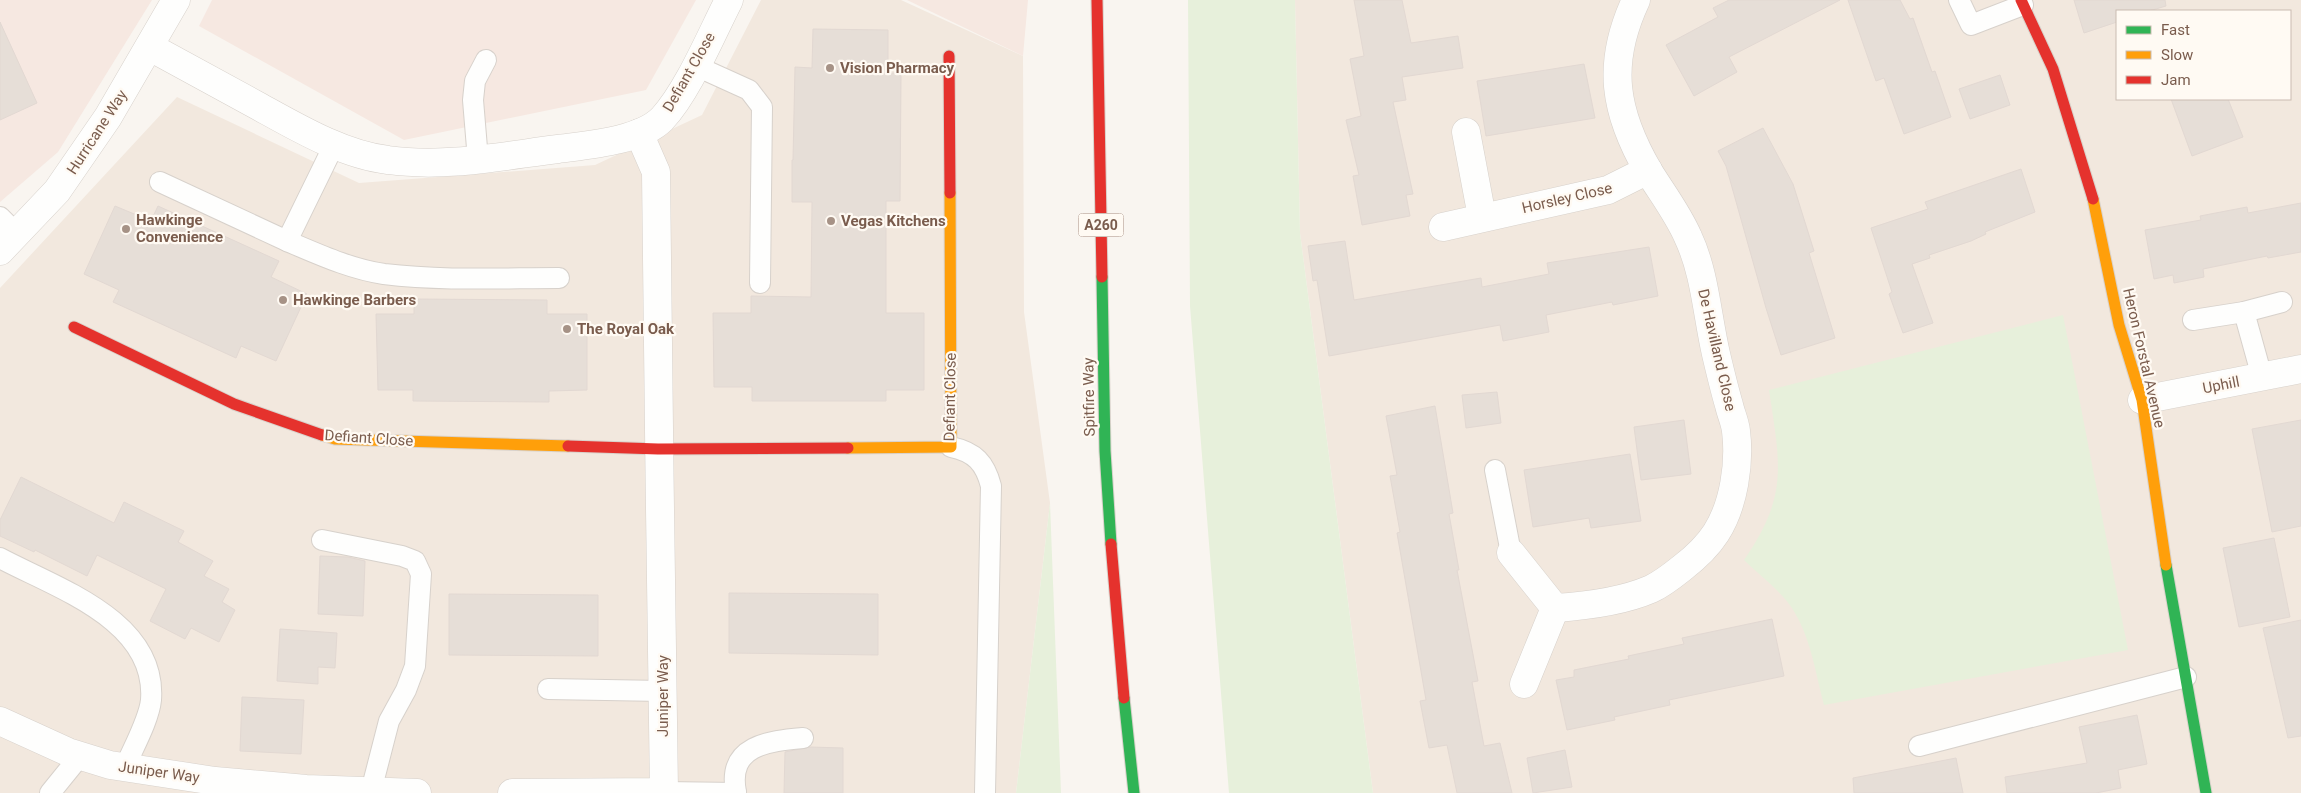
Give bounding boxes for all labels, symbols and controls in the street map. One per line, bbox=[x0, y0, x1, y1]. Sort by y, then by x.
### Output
legend bbox=[2116, 10, 2291, 100]
text: Fast bbox=[2161, 21, 2190, 39]
street label: Defiant Close bbox=[659, 29, 719, 115]
text: Slow bbox=[2161, 46, 2193, 64]
place label: Vision Pharmacy bbox=[840, 59, 954, 77]
marker: Vision Pharmacy bbox=[824, 62, 836, 74]
text: Jam bbox=[2161, 71, 2191, 89]
street label: Hurricane Way bbox=[63, 86, 131, 178]
street label: Horsley Close bbox=[1520, 179, 1614, 217]
place label: Hawkinge Convenience bbox=[136, 211, 223, 246]
place label: Vegas Kitchens bbox=[841, 212, 946, 230]
road number: A260 bbox=[1078, 214, 1124, 236]
marker: Vegas Kitchens bbox=[825, 215, 837, 227]
marker: Hawkinge Convenience bbox=[120, 223, 132, 235]
street label: Heron Forstal Avenue bbox=[2119, 286, 2169, 430]
street label: De Havilland Close bbox=[1694, 287, 1740, 413]
place label: Hawkinge Barbers bbox=[293, 291, 417, 309]
marker: Hawkinge Barbers bbox=[277, 294, 289, 306]
place label: The Royal Oak bbox=[577, 320, 675, 338]
marker: The Royal Oak bbox=[561, 323, 573, 335]
street label: Defiant Close bbox=[940, 352, 960, 442]
street label: Spitfire Way bbox=[1079, 357, 1099, 437]
street label: Uphill bbox=[2201, 373, 2241, 397]
street label: Defiant Close bbox=[324, 426, 414, 450]
street label: Juniper Way bbox=[654, 655, 672, 737]
street label: Juniper Way bbox=[117, 757, 201, 787]

